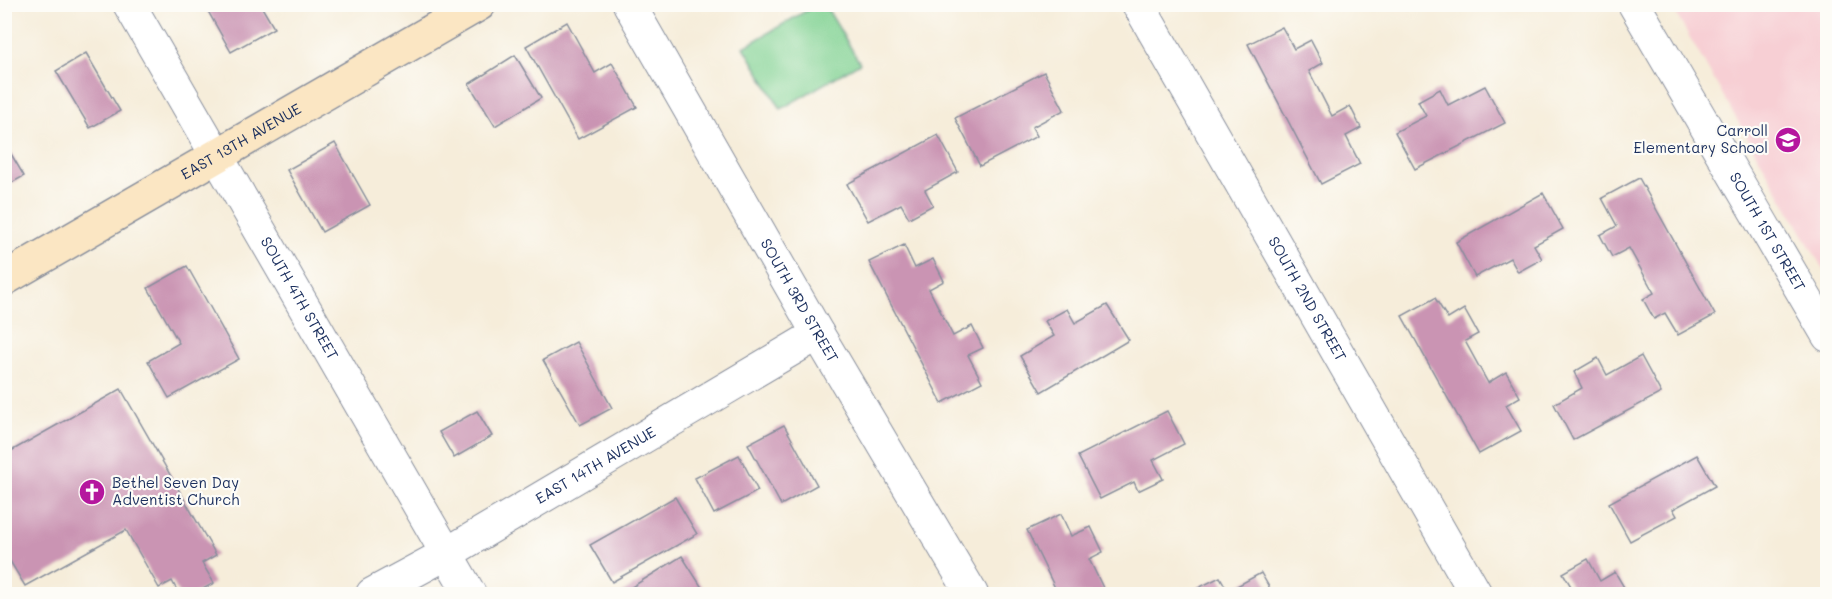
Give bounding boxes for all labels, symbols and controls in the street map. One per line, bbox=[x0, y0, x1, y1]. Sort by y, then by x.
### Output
street label: EAST 13TH AVENUE bbox=[177, 98, 305, 184]
place label: Carroll Elementary School bbox=[1633, 120, 1768, 157]
school or university icon: Carroll Elementary School bbox=[1773, 125, 1803, 155]
street label: SOUTH 1ST STREET bbox=[1725, 168, 1811, 295]
street label: SOUTH 2ND STREET bbox=[1264, 232, 1352, 365]
street label: SOUTH 4TH STREET bbox=[257, 233, 343, 363]
street label: SOUTH 3RD STREET bbox=[756, 235, 844, 366]
street label: EAST 14TH AVENUE bbox=[531, 421, 659, 508]
place label: Bethel Seven Day Adventist Church bbox=[112, 472, 240, 509]
church icon: Bethel Seven Day Adventist Church bbox=[77, 477, 107, 507]

